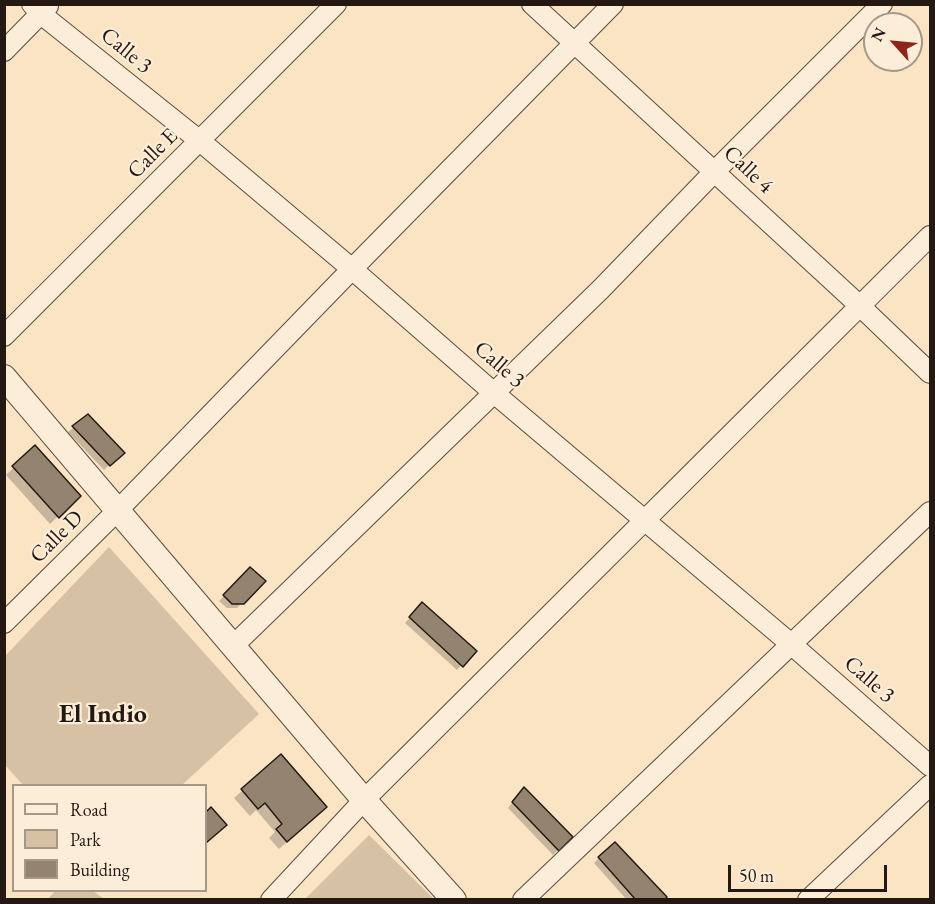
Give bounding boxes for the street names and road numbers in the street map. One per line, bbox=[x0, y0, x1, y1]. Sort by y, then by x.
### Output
street label: Calle 3 bbox=[95, 22, 157, 80]
street label: Calle E bbox=[122, 123, 184, 185]
street label: Calle 4 bbox=[718, 140, 778, 200]
street label: Calle 3 bbox=[468, 336, 530, 394]
street label: Calle D bbox=[25, 505, 89, 569]
street label: Calle 3 bbox=[838, 651, 900, 709]

